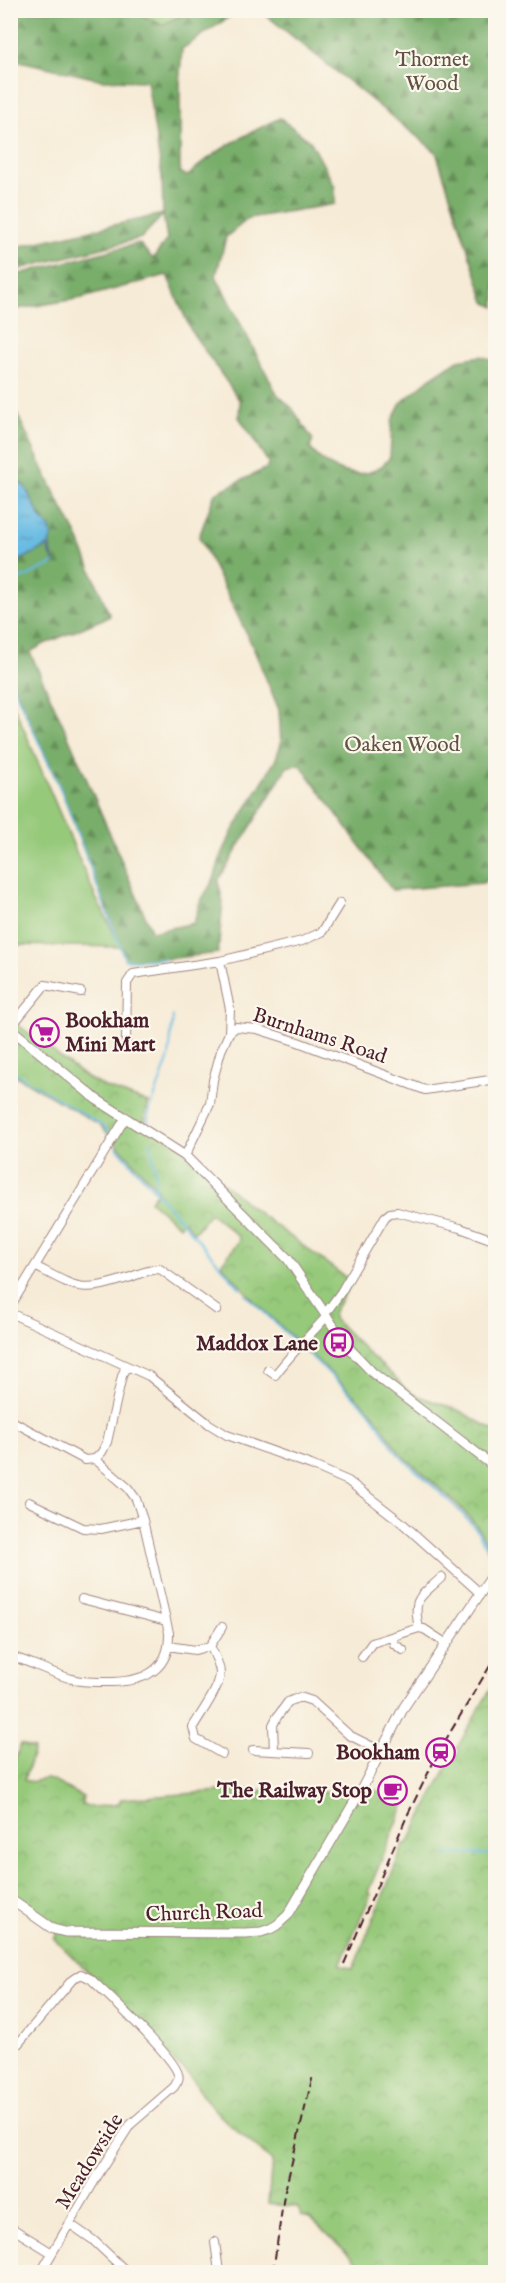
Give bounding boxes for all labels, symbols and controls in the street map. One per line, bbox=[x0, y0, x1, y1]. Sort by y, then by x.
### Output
park label: Thornet Wood bbox=[395, 47, 469, 98]
park label: Oaken Wood bbox=[344, 732, 461, 759]
street label: Burnhams Road bbox=[249, 1002, 391, 1071]
place label: Bookham Mini Mart bbox=[65, 1008, 156, 1059]
supermarket icon: Bookham Mini Mart bbox=[28, 1016, 60, 1048]
bus stop icon: Maddox Lane bbox=[323, 1327, 355, 1359]
place label: Maddox Lane bbox=[196, 1331, 318, 1358]
station icon: Bookham bbox=[425, 1736, 457, 1768]
place label: Bookham bbox=[336, 1740, 421, 1767]
cafe icon: The Railway Stop bbox=[377, 1774, 409, 1806]
place label: The Railway Stop bbox=[216, 1778, 373, 1805]
street label: Church Road bbox=[145, 1898, 264, 1929]
street label: Meadowside bbox=[50, 2108, 131, 2215]

